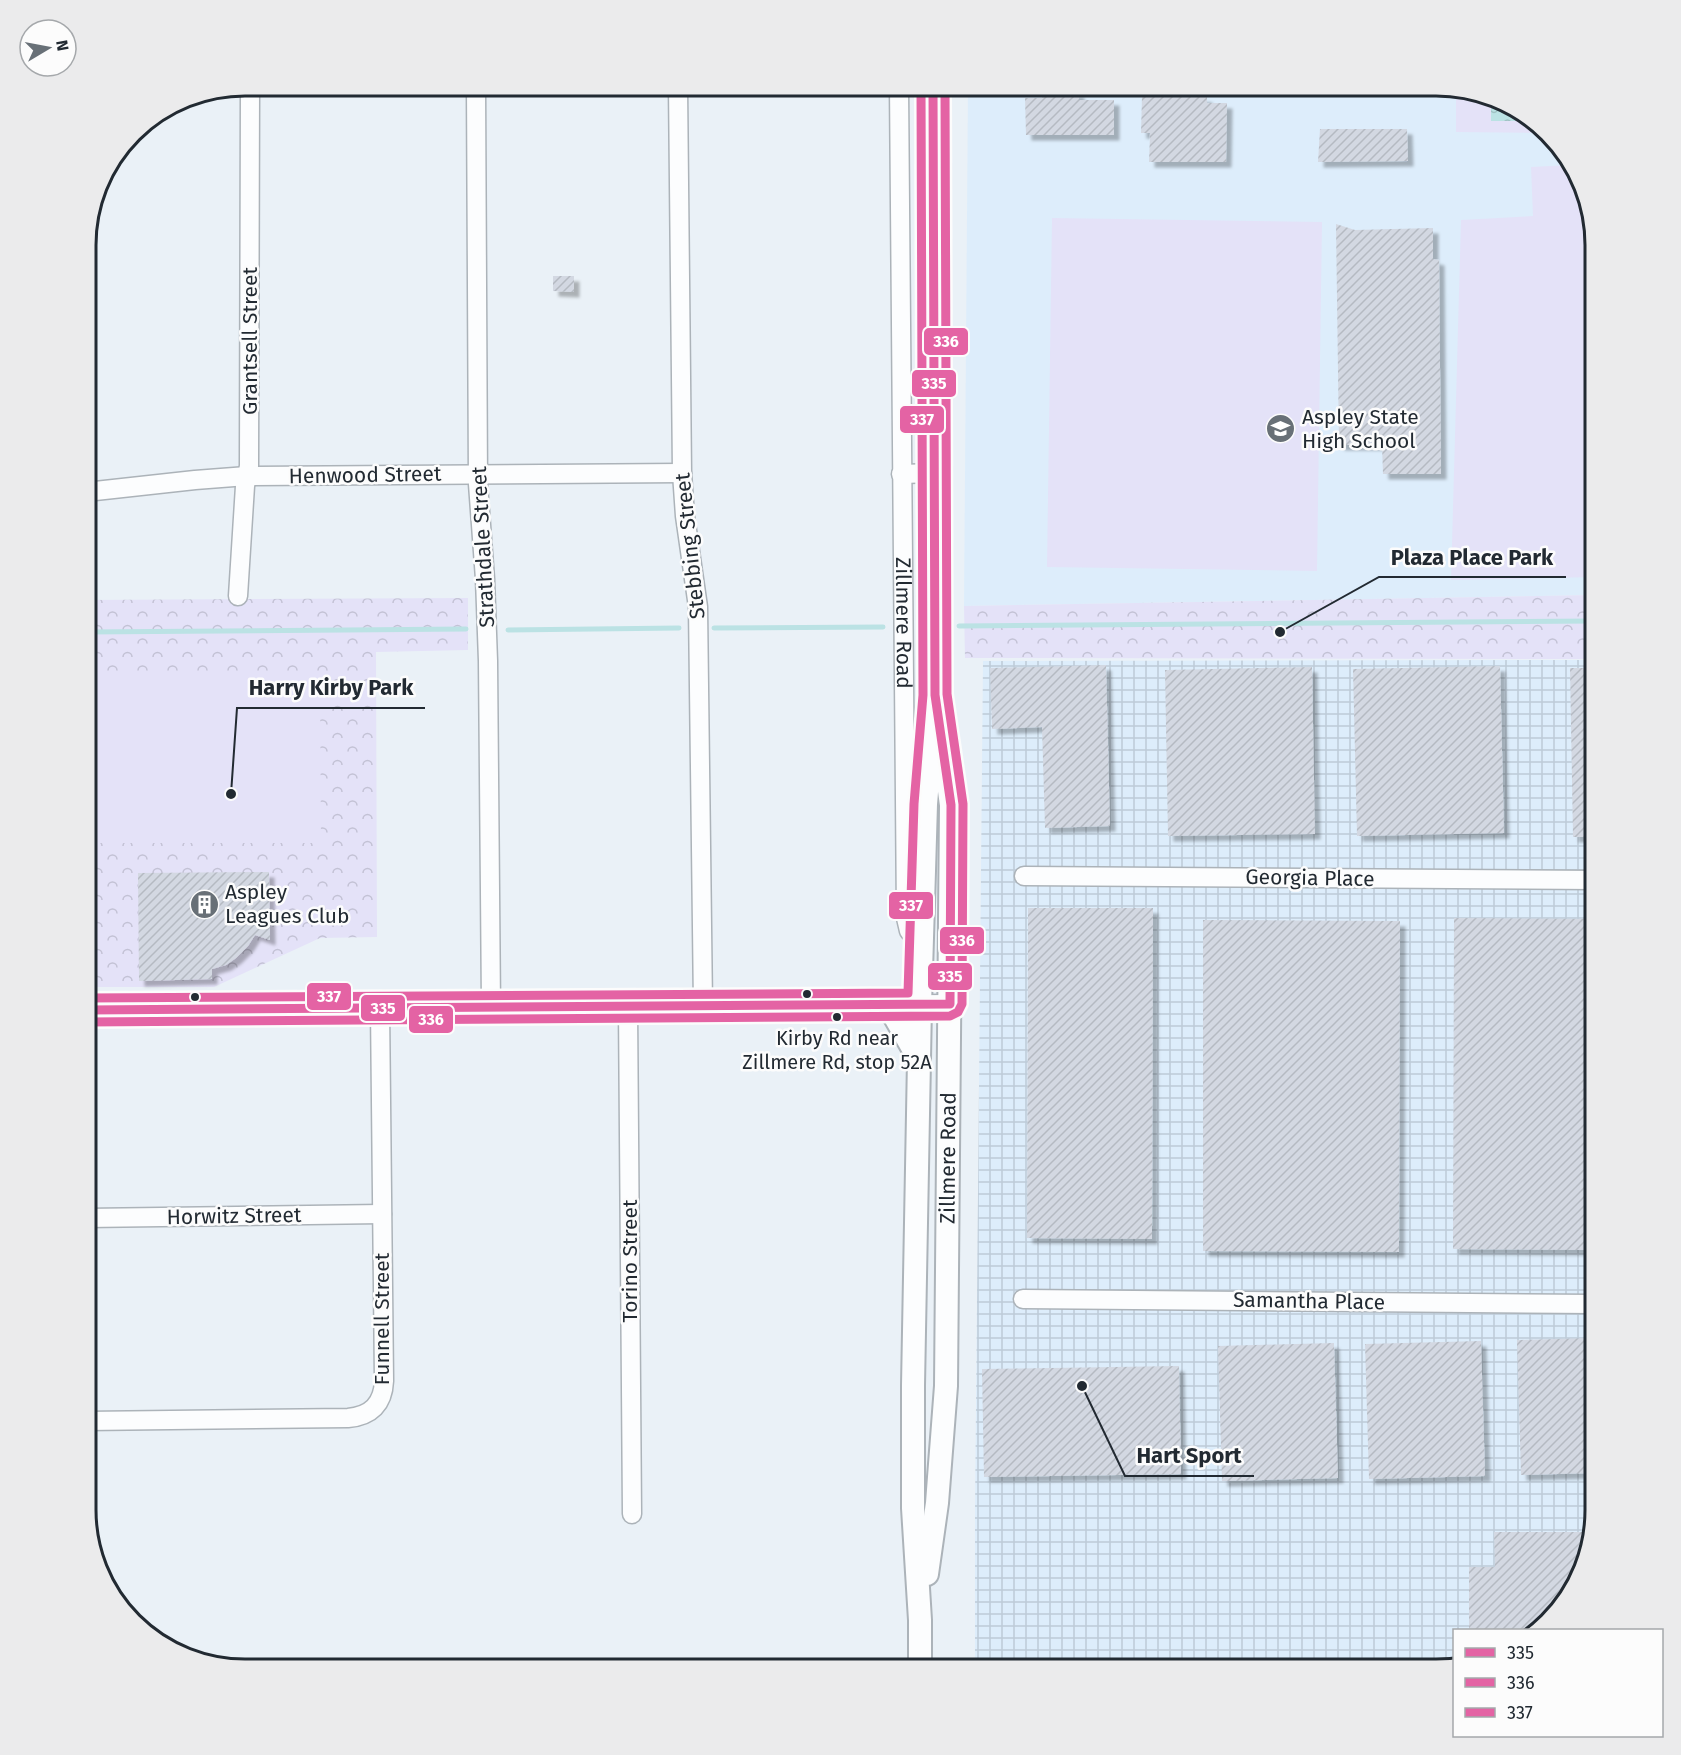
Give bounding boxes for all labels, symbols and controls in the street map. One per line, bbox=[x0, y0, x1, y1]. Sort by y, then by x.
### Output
north arrow bbox=[18, 18, 78, 78]
text: N bbox=[52, 39, 73, 52]
street label: Grantsell Street bbox=[237, 267, 263, 415]
line badge: 336 bbox=[923, 327, 969, 356]
text: 336 bbox=[932, 332, 959, 351]
line badge: 335 bbox=[911, 369, 957, 398]
text: 335 bbox=[920, 374, 947, 393]
place label: Aspley State High School bbox=[1302, 404, 1419, 454]
line badge: 337 bbox=[899, 405, 945, 434]
text: 337 bbox=[909, 410, 935, 429]
school or university icon: Aspley State High School bbox=[1265, 413, 1297, 445]
street label: Henwood Street bbox=[288, 461, 442, 489]
street label: Strathdale Street bbox=[466, 465, 500, 628]
street label: Stebbing Street bbox=[669, 471, 711, 620]
callout: Plaza Place Park bbox=[1379, 537, 1566, 577]
text: Plaza Place Park bbox=[1391, 544, 1554, 571]
street label: Zillmere Road bbox=[890, 557, 917, 689]
callout: Harry Kirby Park bbox=[237, 668, 425, 708]
text: Harry Kirby Park bbox=[249, 674, 414, 701]
street label: Georgia Place bbox=[1245, 864, 1375, 892]
place label: Aspley Leagues Club bbox=[225, 879, 350, 929]
building icon: Aspley Leagues Club bbox=[188, 888, 220, 920]
line badge: 337 bbox=[888, 891, 934, 920]
text: 337 bbox=[898, 896, 924, 915]
line badge: 336 bbox=[939, 926, 985, 955]
text: 336 bbox=[948, 931, 975, 950]
line badge: 335 bbox=[927, 962, 973, 991]
text: 335 bbox=[936, 967, 963, 986]
line badge: 337 bbox=[306, 982, 352, 1011]
text: 337 bbox=[316, 987, 342, 1006]
unlabelled marker bbox=[801, 988, 813, 1000]
unlabelled marker bbox=[189, 991, 201, 1003]
line badge: 335 bbox=[360, 994, 406, 1022]
text: 335 bbox=[369, 999, 396, 1018]
line badge: 336 bbox=[408, 1005, 454, 1034]
text: 336 bbox=[417, 1010, 444, 1029]
marker: Kirby Rd near Zillmere Rd, stop 52A bbox=[831, 1011, 843, 1023]
place label: Kirby Rd near Zillmere Rd, stop 52A bbox=[742, 1026, 932, 1074]
street label: Zillmere Road bbox=[934, 1092, 962, 1224]
street label: Torino Street bbox=[617, 1199, 643, 1323]
street label: Horwitz Street bbox=[166, 1202, 302, 1230]
street label: Funnell Street bbox=[369, 1252, 395, 1385]
street label: Samantha Place bbox=[1233, 1287, 1385, 1315]
callout: Hart Sport bbox=[1125, 1436, 1254, 1476]
text: Hart Sport bbox=[1136, 1442, 1242, 1469]
legend bbox=[1453, 1629, 1663, 1737]
text: 335 bbox=[1507, 1642, 1534, 1664]
text: 336 bbox=[1507, 1672, 1535, 1694]
text: 337 bbox=[1507, 1702, 1533, 1724]

